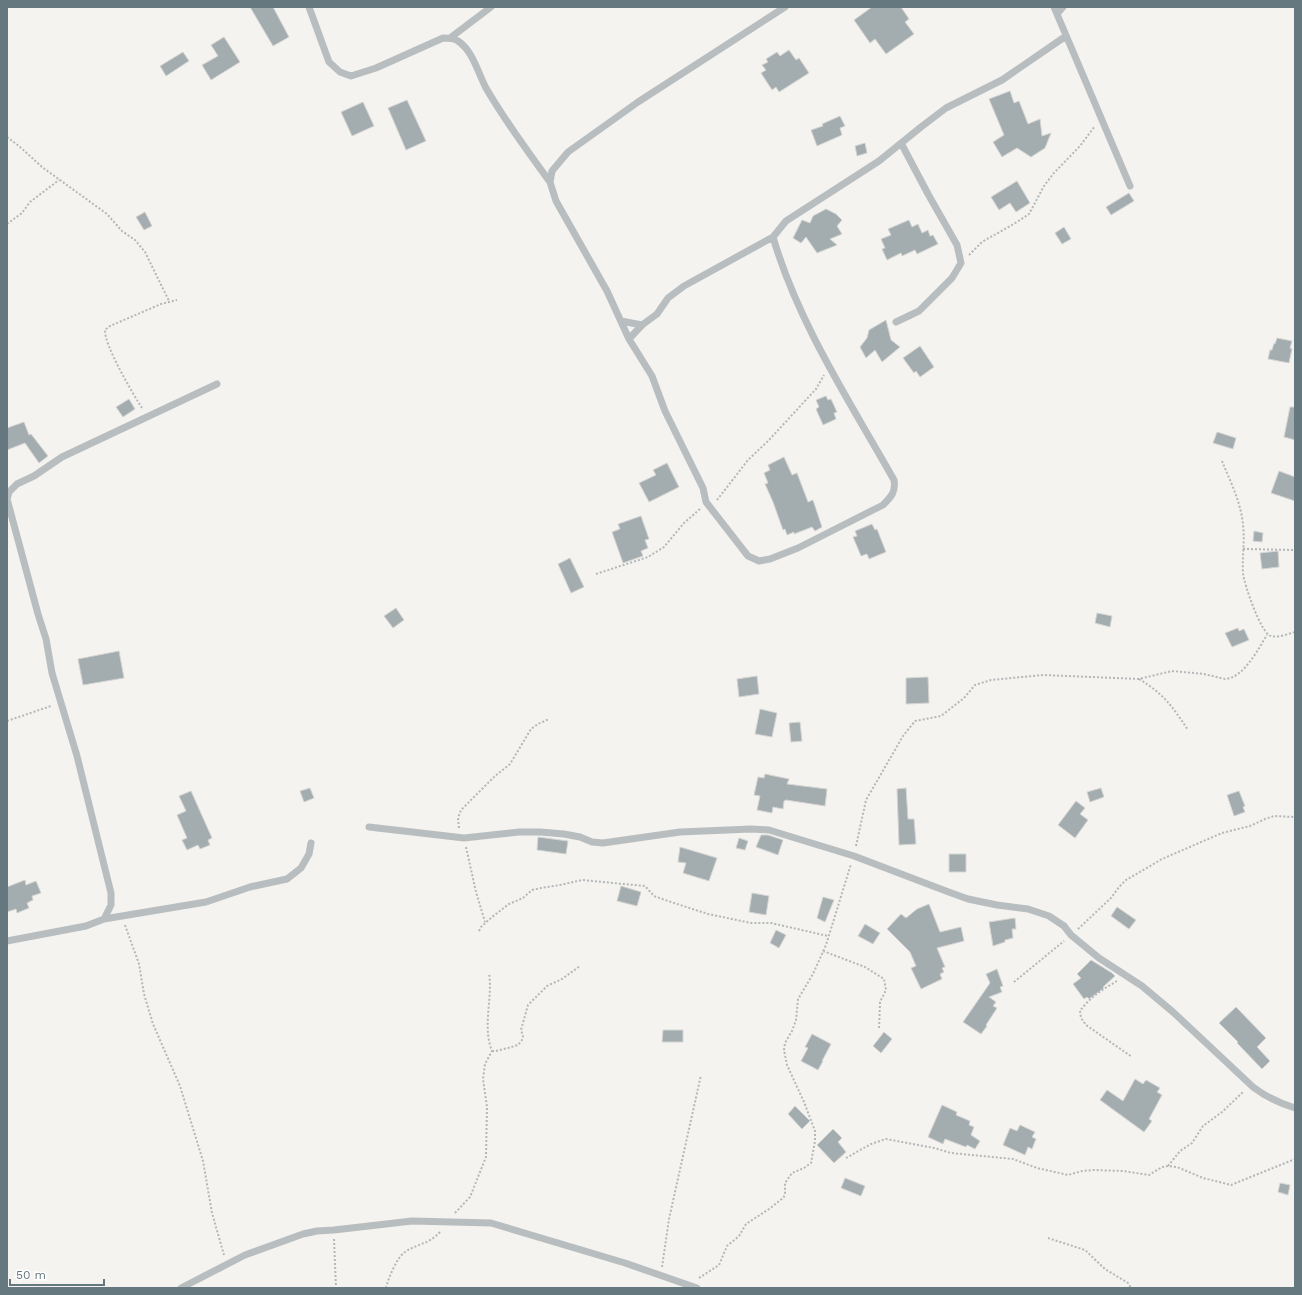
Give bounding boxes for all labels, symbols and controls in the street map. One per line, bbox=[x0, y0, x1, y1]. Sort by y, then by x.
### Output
scale bar bbox=[10, 1261, 104, 1287]
text: 50 m bbox=[16, 1268, 46, 1282]

